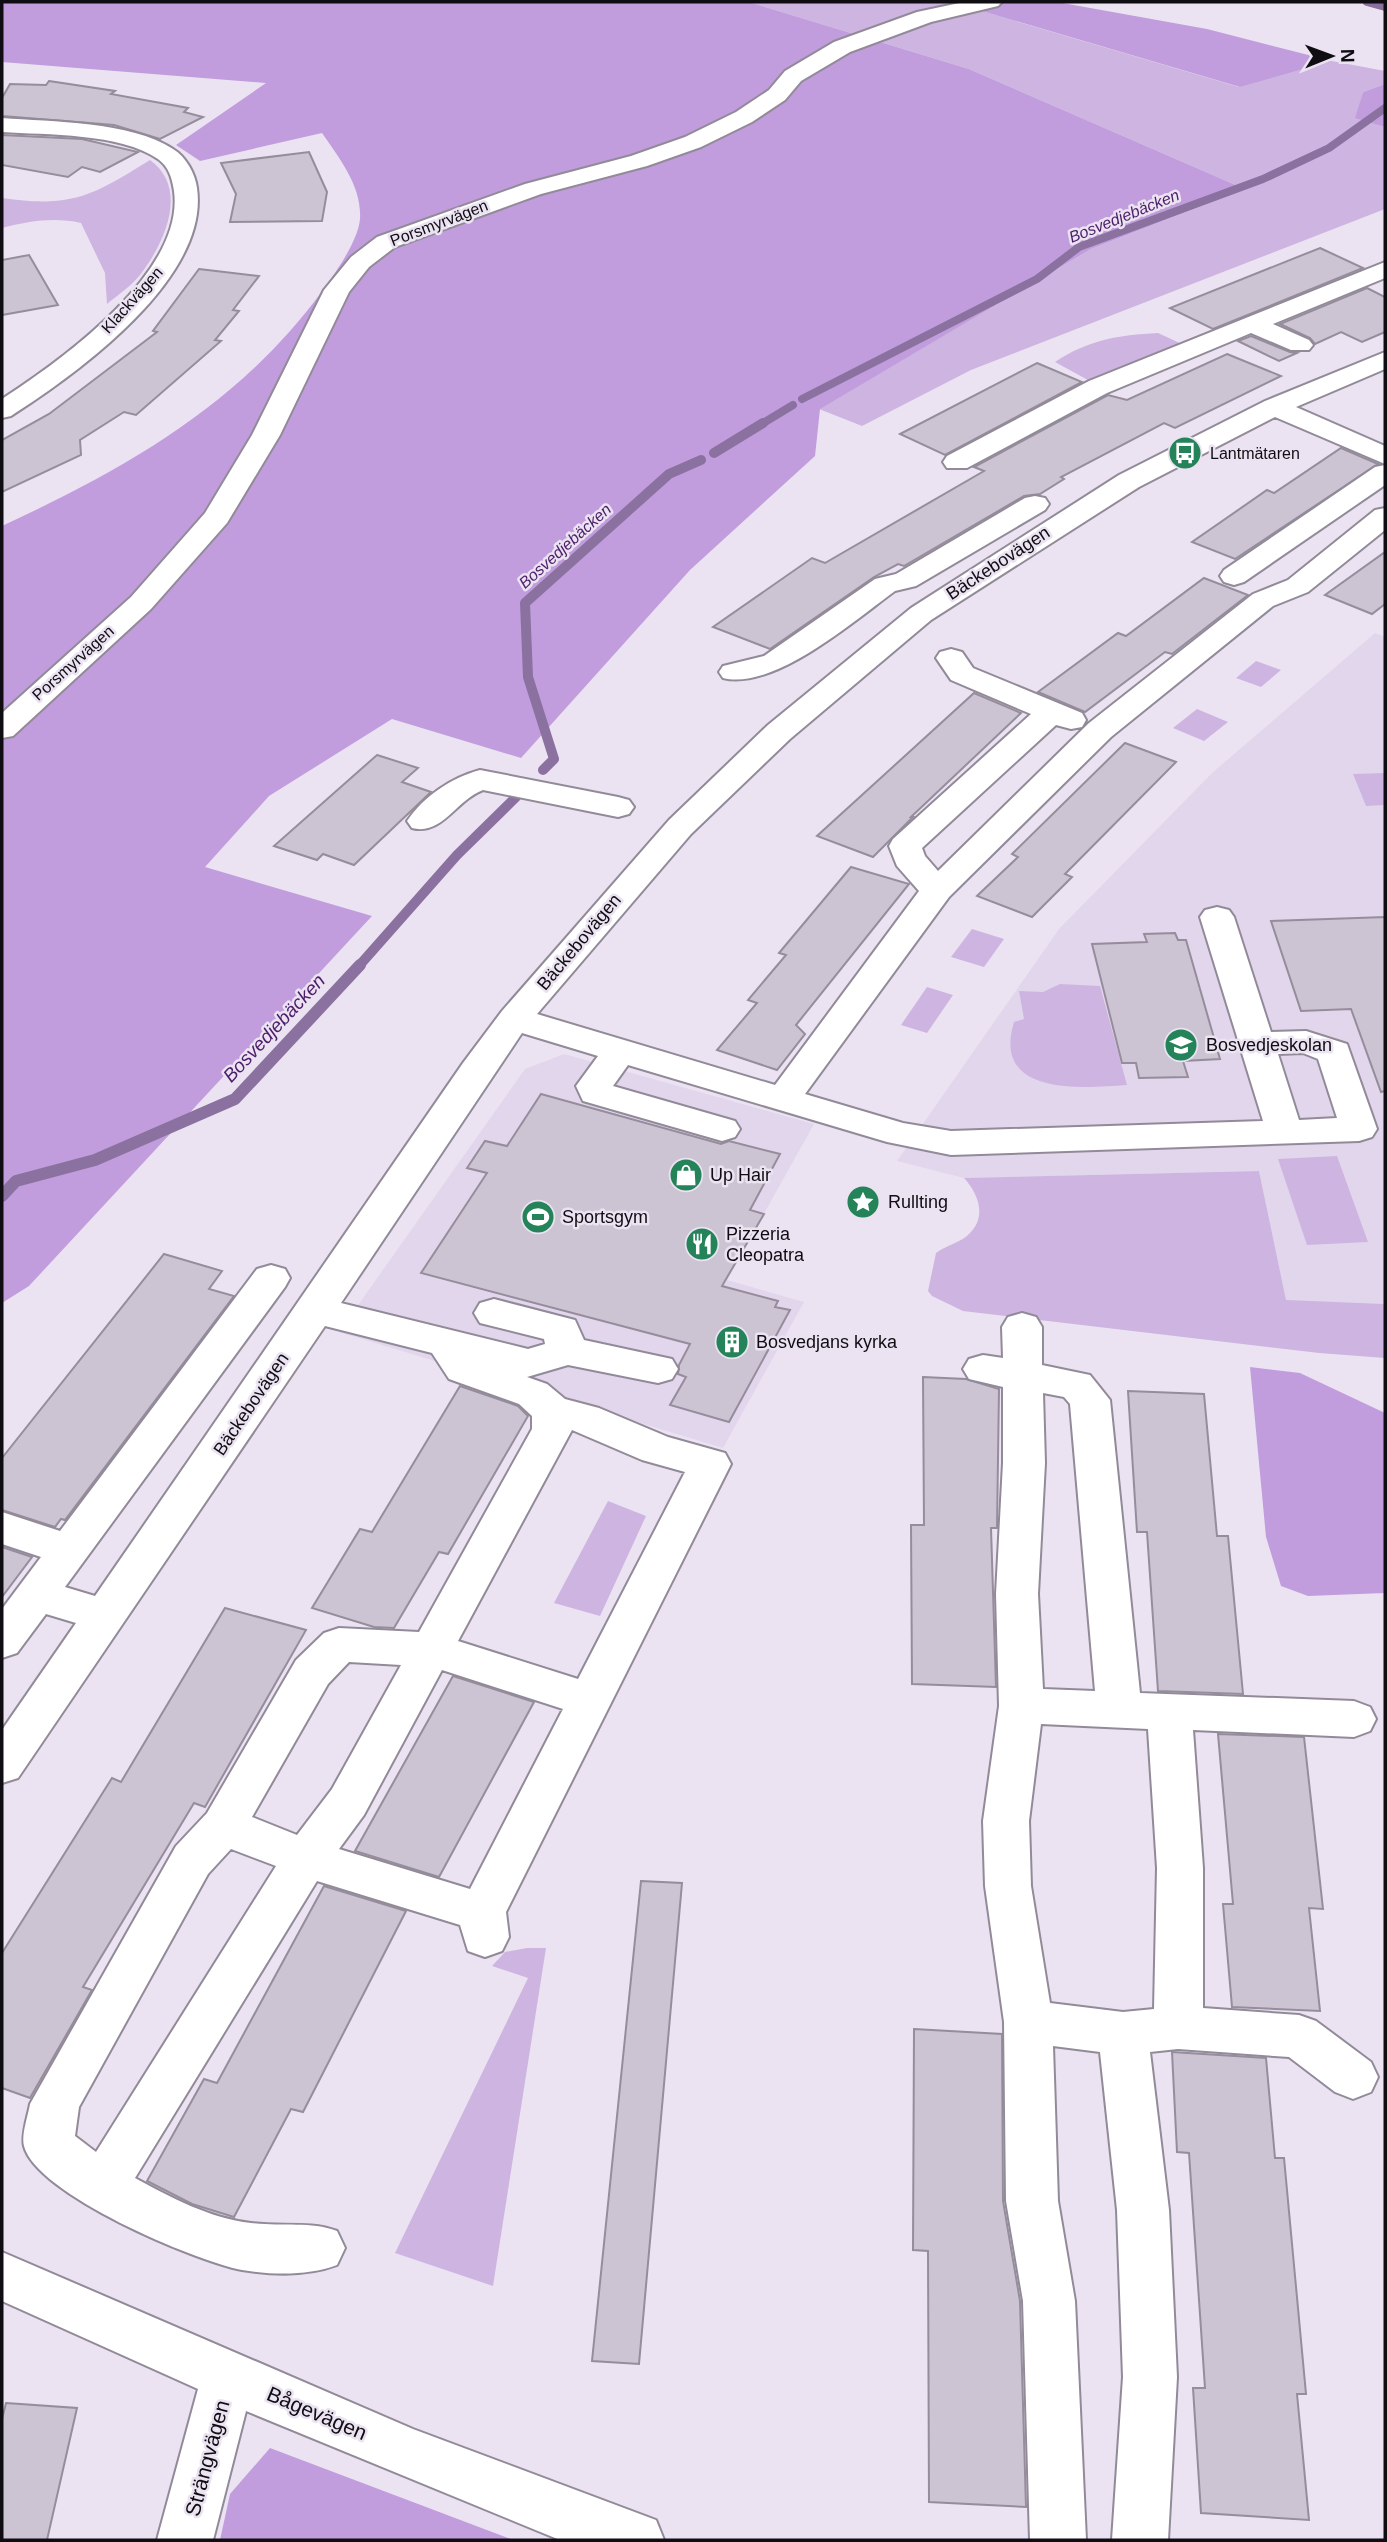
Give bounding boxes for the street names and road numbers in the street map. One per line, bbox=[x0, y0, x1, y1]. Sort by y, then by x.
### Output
street label: Porsmyrvägen bbox=[388, 197, 490, 249]
street label: Klackvägen bbox=[98, 264, 166, 336]
street label: Bäckebovägen bbox=[943, 522, 1053, 604]
street label: Porsmyrvägen bbox=[29, 622, 117, 704]
street label: Bäckebovägen bbox=[533, 890, 625, 994]
street label: Bäckebovägen bbox=[209, 1349, 293, 1459]
street label: Bågevägen bbox=[264, 2382, 370, 2444]
street label: Strängvägen bbox=[180, 2398, 234, 2518]

